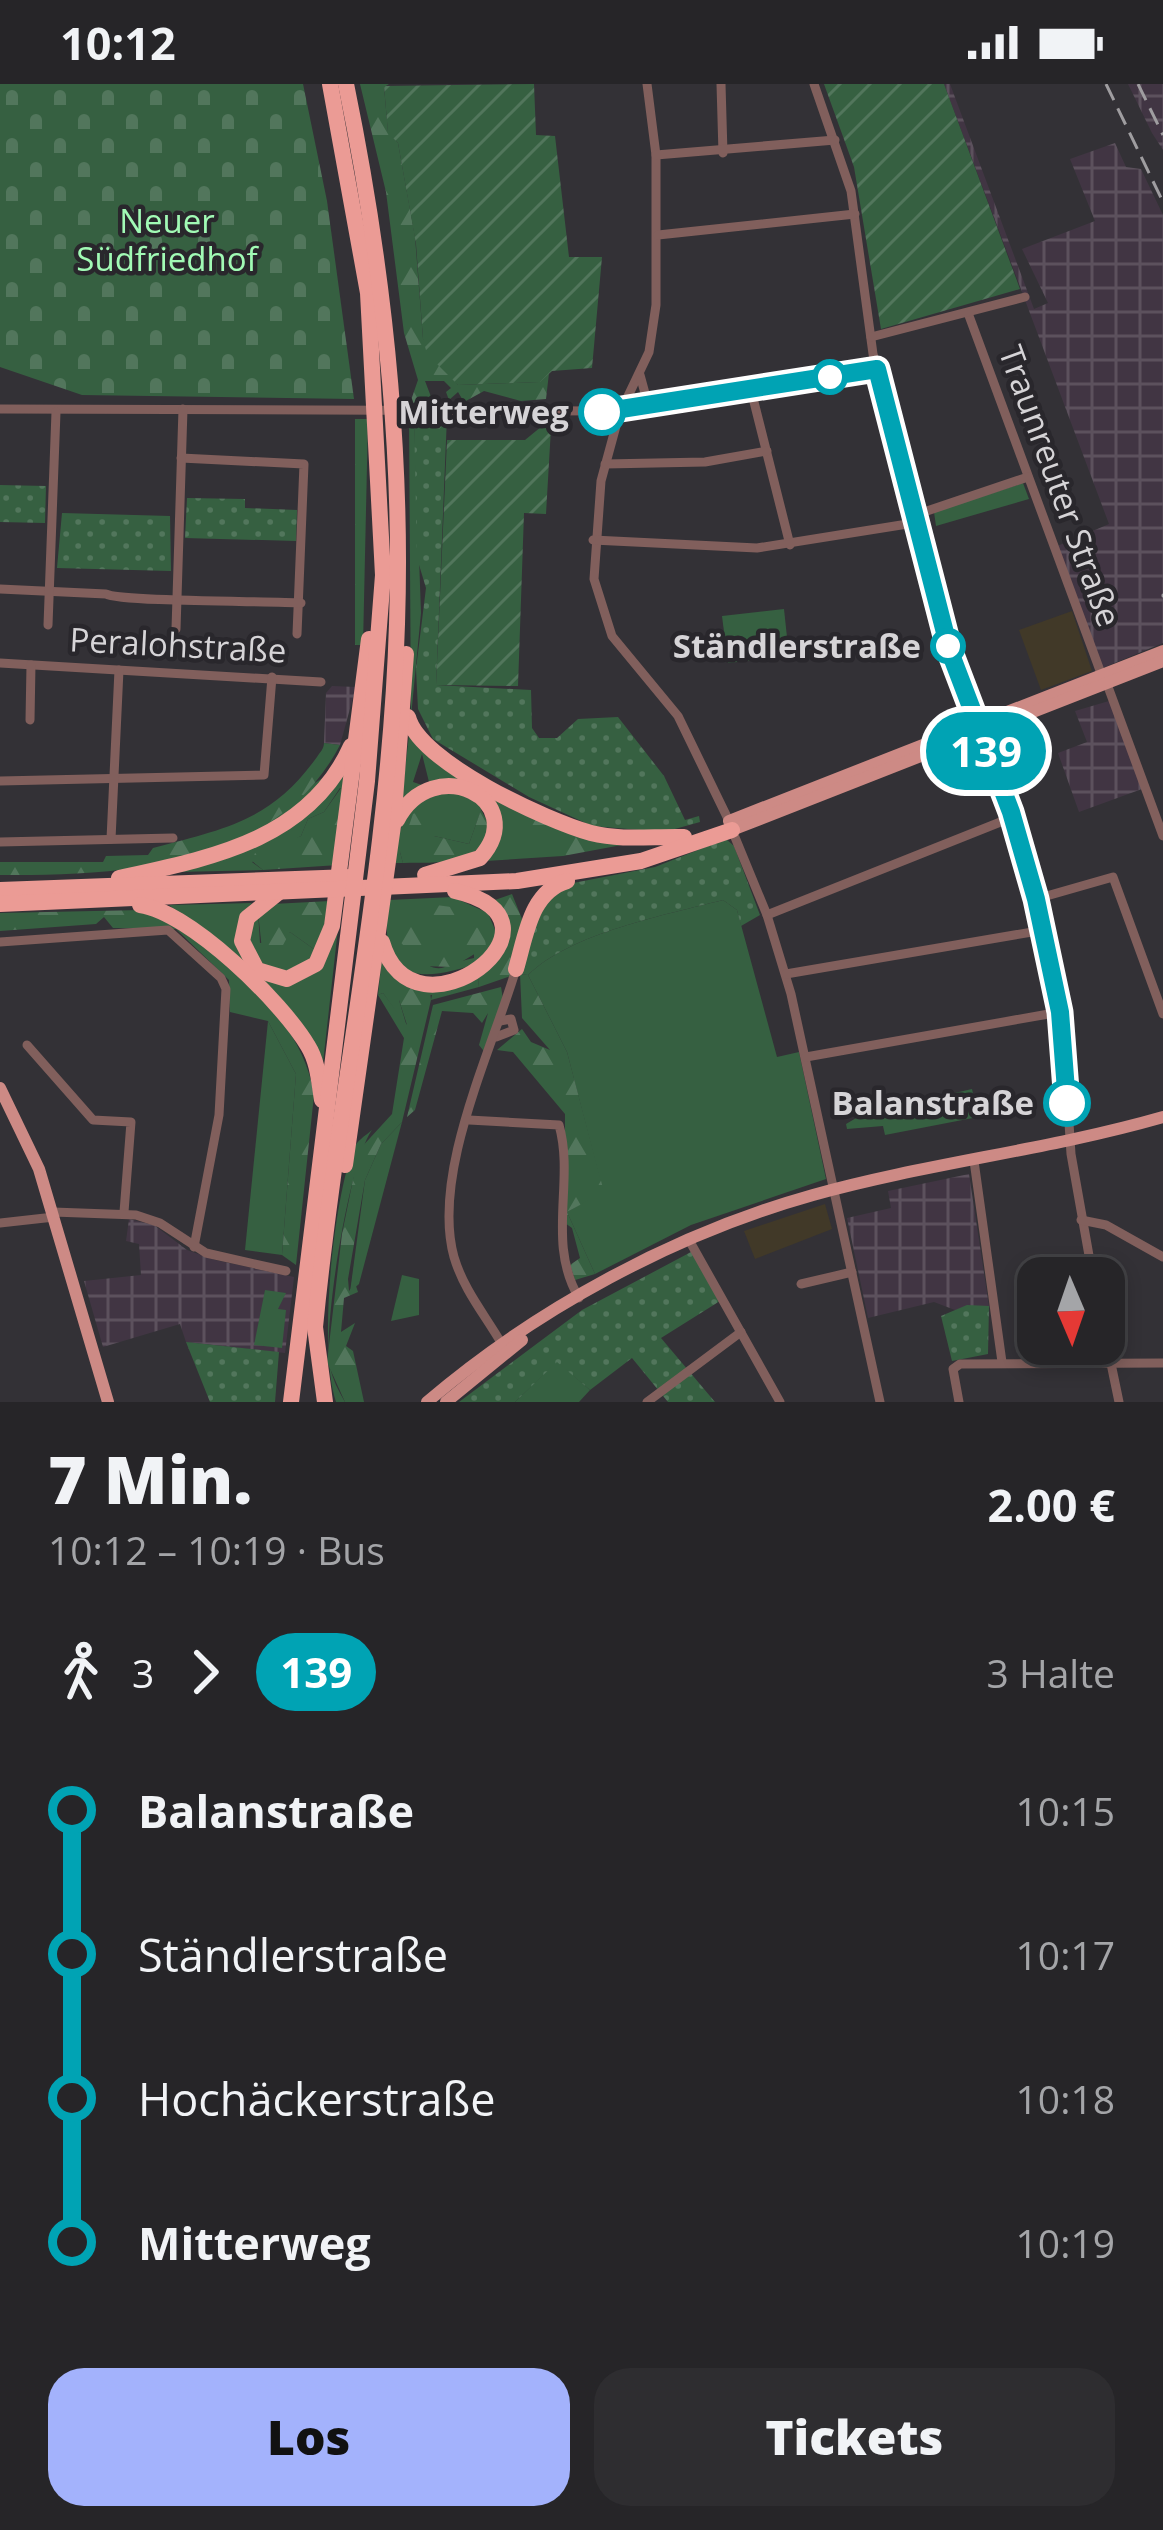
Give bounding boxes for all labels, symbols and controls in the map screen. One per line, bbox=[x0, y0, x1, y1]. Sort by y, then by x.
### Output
text: 10:12 bbox=[60, 12, 176, 73]
park label: Neuer Südfriedhof bbox=[76, 198, 260, 281]
street label: Traunreuter Straße bbox=[989, 339, 1132, 633]
unlabelled marker bbox=[814, 361, 846, 393]
place label: Mitterweg bbox=[398, 389, 569, 434]
marker: Mitterweg bbox=[580, 390, 624, 434]
street label: Peralohstraße bbox=[68, 616, 288, 673]
place label: Ständlerstraße bbox=[673, 623, 921, 668]
marker: Ständlerstraße bbox=[932, 630, 964, 662]
line badge: 139 bbox=[917, 712, 1055, 790]
text: 139 bbox=[950, 722, 1022, 779]
place label: Balanstraße bbox=[832, 1080, 1034, 1125]
marker: Balanstraße bbox=[1045, 1081, 1089, 1125]
north arrow bbox=[1017, 1257, 1125, 1365]
map controls bbox=[1017, 1257, 1125, 1365]
text: 7 Min. bbox=[48, 1433, 252, 1523]
text: 2.00 € bbox=[988, 1474, 1115, 1535]
text: 10:12 – 10:19 · Bus bbox=[48, 1523, 385, 1576]
icon: walk bbox=[48, 1639, 114, 1705]
icon: forward bbox=[172, 1639, 238, 1705]
text: 139 bbox=[280, 1643, 352, 1700]
text: 3 bbox=[132, 1646, 154, 1699]
text: 3 Halte bbox=[986, 1646, 1115, 1699]
text: Balanstraße bbox=[138, 1780, 414, 1841]
text: 10:15 bbox=[1016, 1784, 1115, 1837]
text: Ständlerstraße bbox=[138, 1924, 448, 1985]
text: 10:17 bbox=[1016, 1928, 1115, 1981]
text: Hochäckerstraße bbox=[138, 2068, 495, 2129]
text: 10:18 bbox=[1016, 2072, 1115, 2125]
text: Mitterweg bbox=[138, 2212, 371, 2273]
text: 10:19 bbox=[1016, 2216, 1115, 2269]
button: Los bbox=[48, 2368, 570, 2506]
button: Tickets bbox=[594, 2368, 1115, 2506]

